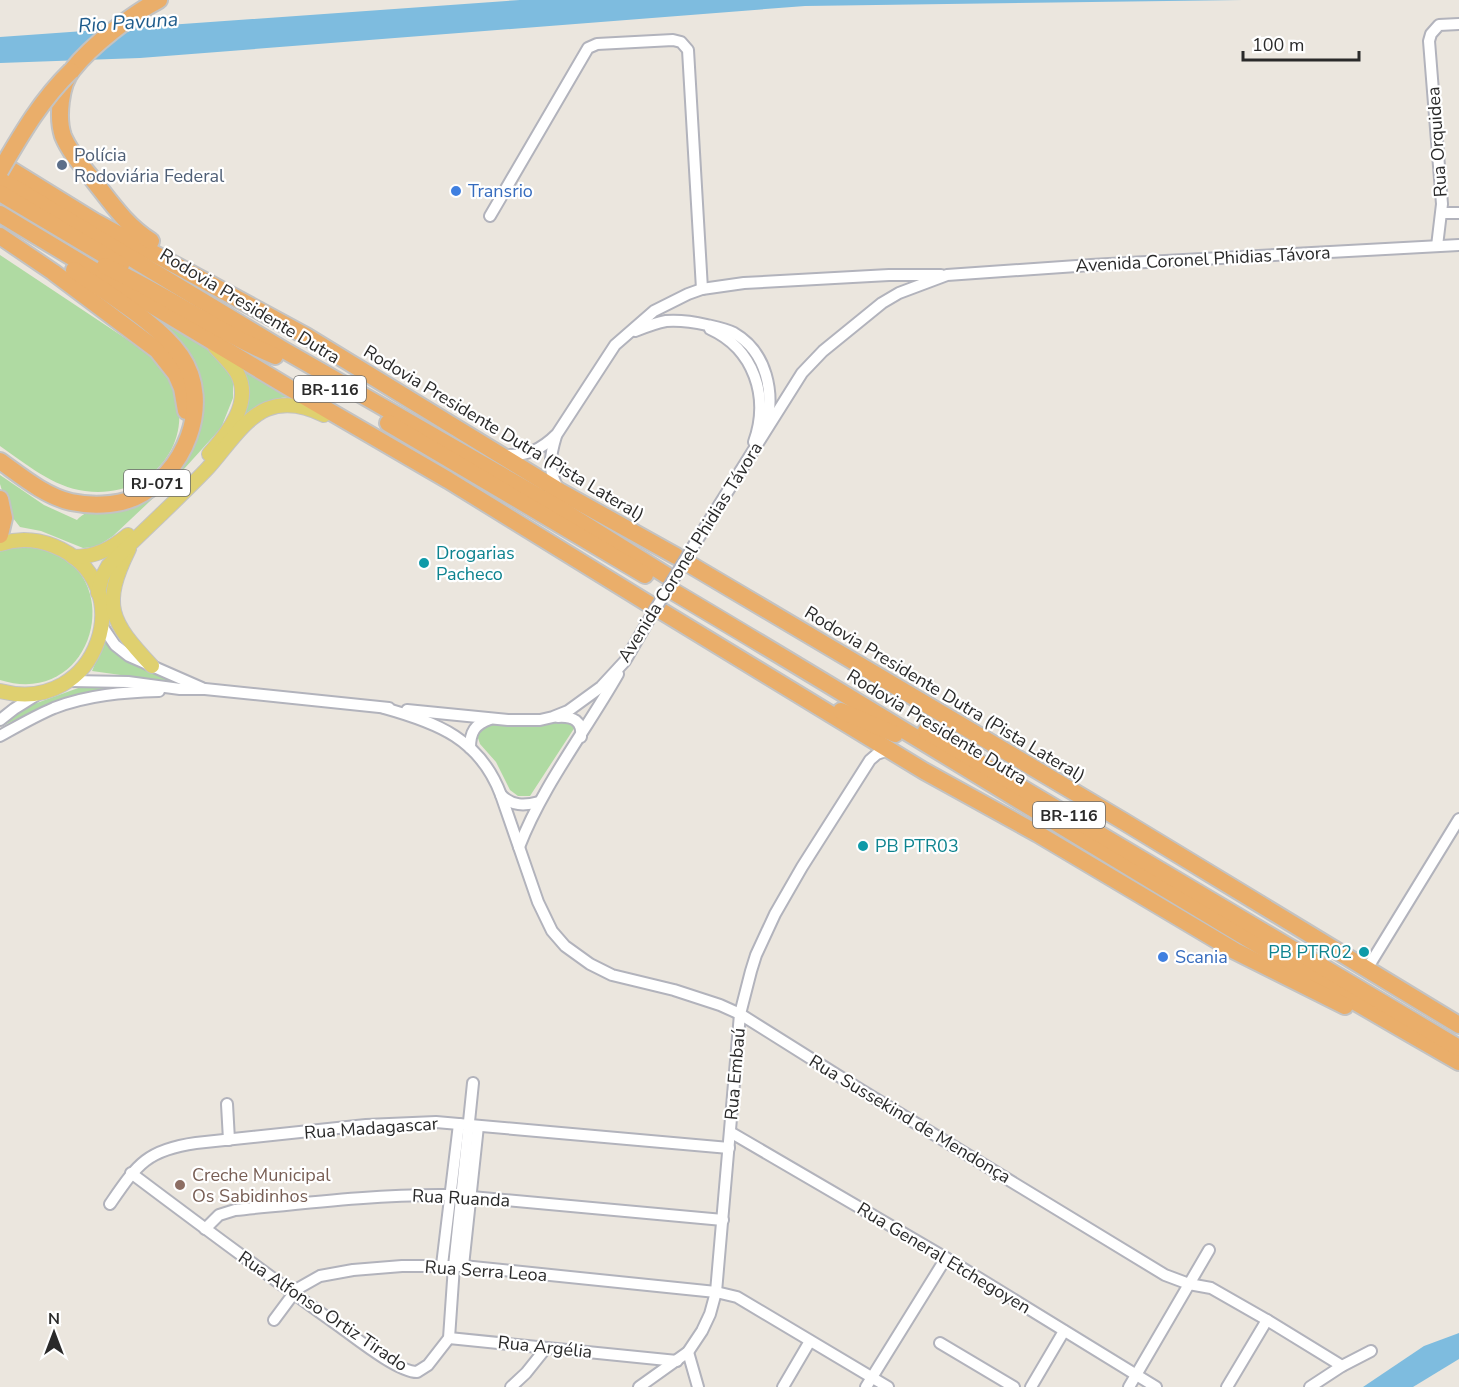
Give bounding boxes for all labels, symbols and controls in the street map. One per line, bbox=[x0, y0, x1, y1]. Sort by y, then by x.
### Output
water label: Rio Pavuna bbox=[77, 6, 179, 39]
scale bar bbox=[1243, 24, 1358, 62]
text: 100 m bbox=[1252, 33, 1304, 57]
street label: Rua Orquidea bbox=[1421, 86, 1453, 198]
place label: Polícia Rodoviária Federal bbox=[74, 143, 225, 188]
marker: Polícia Rodoviária Federal bbox=[55, 158, 69, 172]
place label: Transrio bbox=[468, 179, 533, 203]
marker: Transrio bbox=[449, 184, 463, 198]
street label: Avenida Coronel Phidias Távora bbox=[1075, 240, 1331, 278]
street label: Rodovia Presidente Dutra bbox=[155, 243, 345, 369]
street label: Rodovia Presidente Dutra (Pista Lateral) bbox=[359, 339, 649, 527]
road number: BR-116 bbox=[294, 376, 366, 402]
street label: Avenida Coronel Phidias Távora bbox=[612, 437, 768, 667]
road number: RJ-071 bbox=[124, 470, 190, 496]
place label: Drogarias Pacheco bbox=[436, 541, 515, 586]
marker: Drogarias Pacheco bbox=[417, 556, 431, 570]
street label: Rodovia Presidente Dutra (Pista Lateral) bbox=[801, 601, 1089, 787]
street label: Rodovia Presidente Dutra bbox=[843, 665, 1031, 789]
road number: BR-116 bbox=[1033, 802, 1105, 828]
place label: PB PTR03 bbox=[875, 834, 959, 858]
marker: PB PTR03 bbox=[856, 839, 870, 853]
place label: PB PTR02 bbox=[1268, 940, 1352, 964]
place label: Scania bbox=[1175, 945, 1228, 969]
marker: PB PTR02 bbox=[1357, 945, 1371, 959]
marker: Scania bbox=[1156, 950, 1170, 964]
street label: Rua Embaú bbox=[719, 1027, 751, 1121]
street label: Rua Sussekind de Mendonça bbox=[805, 1049, 1015, 1189]
street label: Rua Madagascar bbox=[303, 1111, 439, 1145]
place label: Creche Municipal Os Sabidinhos bbox=[192, 1163, 331, 1208]
marker: Creche Municipal Os Sabidinhos bbox=[173, 1178, 187, 1192]
street label: Rua Ruanda bbox=[411, 1183, 511, 1213]
street label: Rua General Etchegoyen bbox=[853, 1197, 1035, 1319]
street label: Rua Alfonso Ortiz Tirado bbox=[234, 1245, 412, 1377]
street label: Rua Serra Leoa bbox=[424, 1255, 548, 1287]
north arrow bbox=[24, 1303, 84, 1363]
text: N bbox=[48, 1308, 60, 1330]
street label: Rua Argélia bbox=[497, 1330, 593, 1364]

